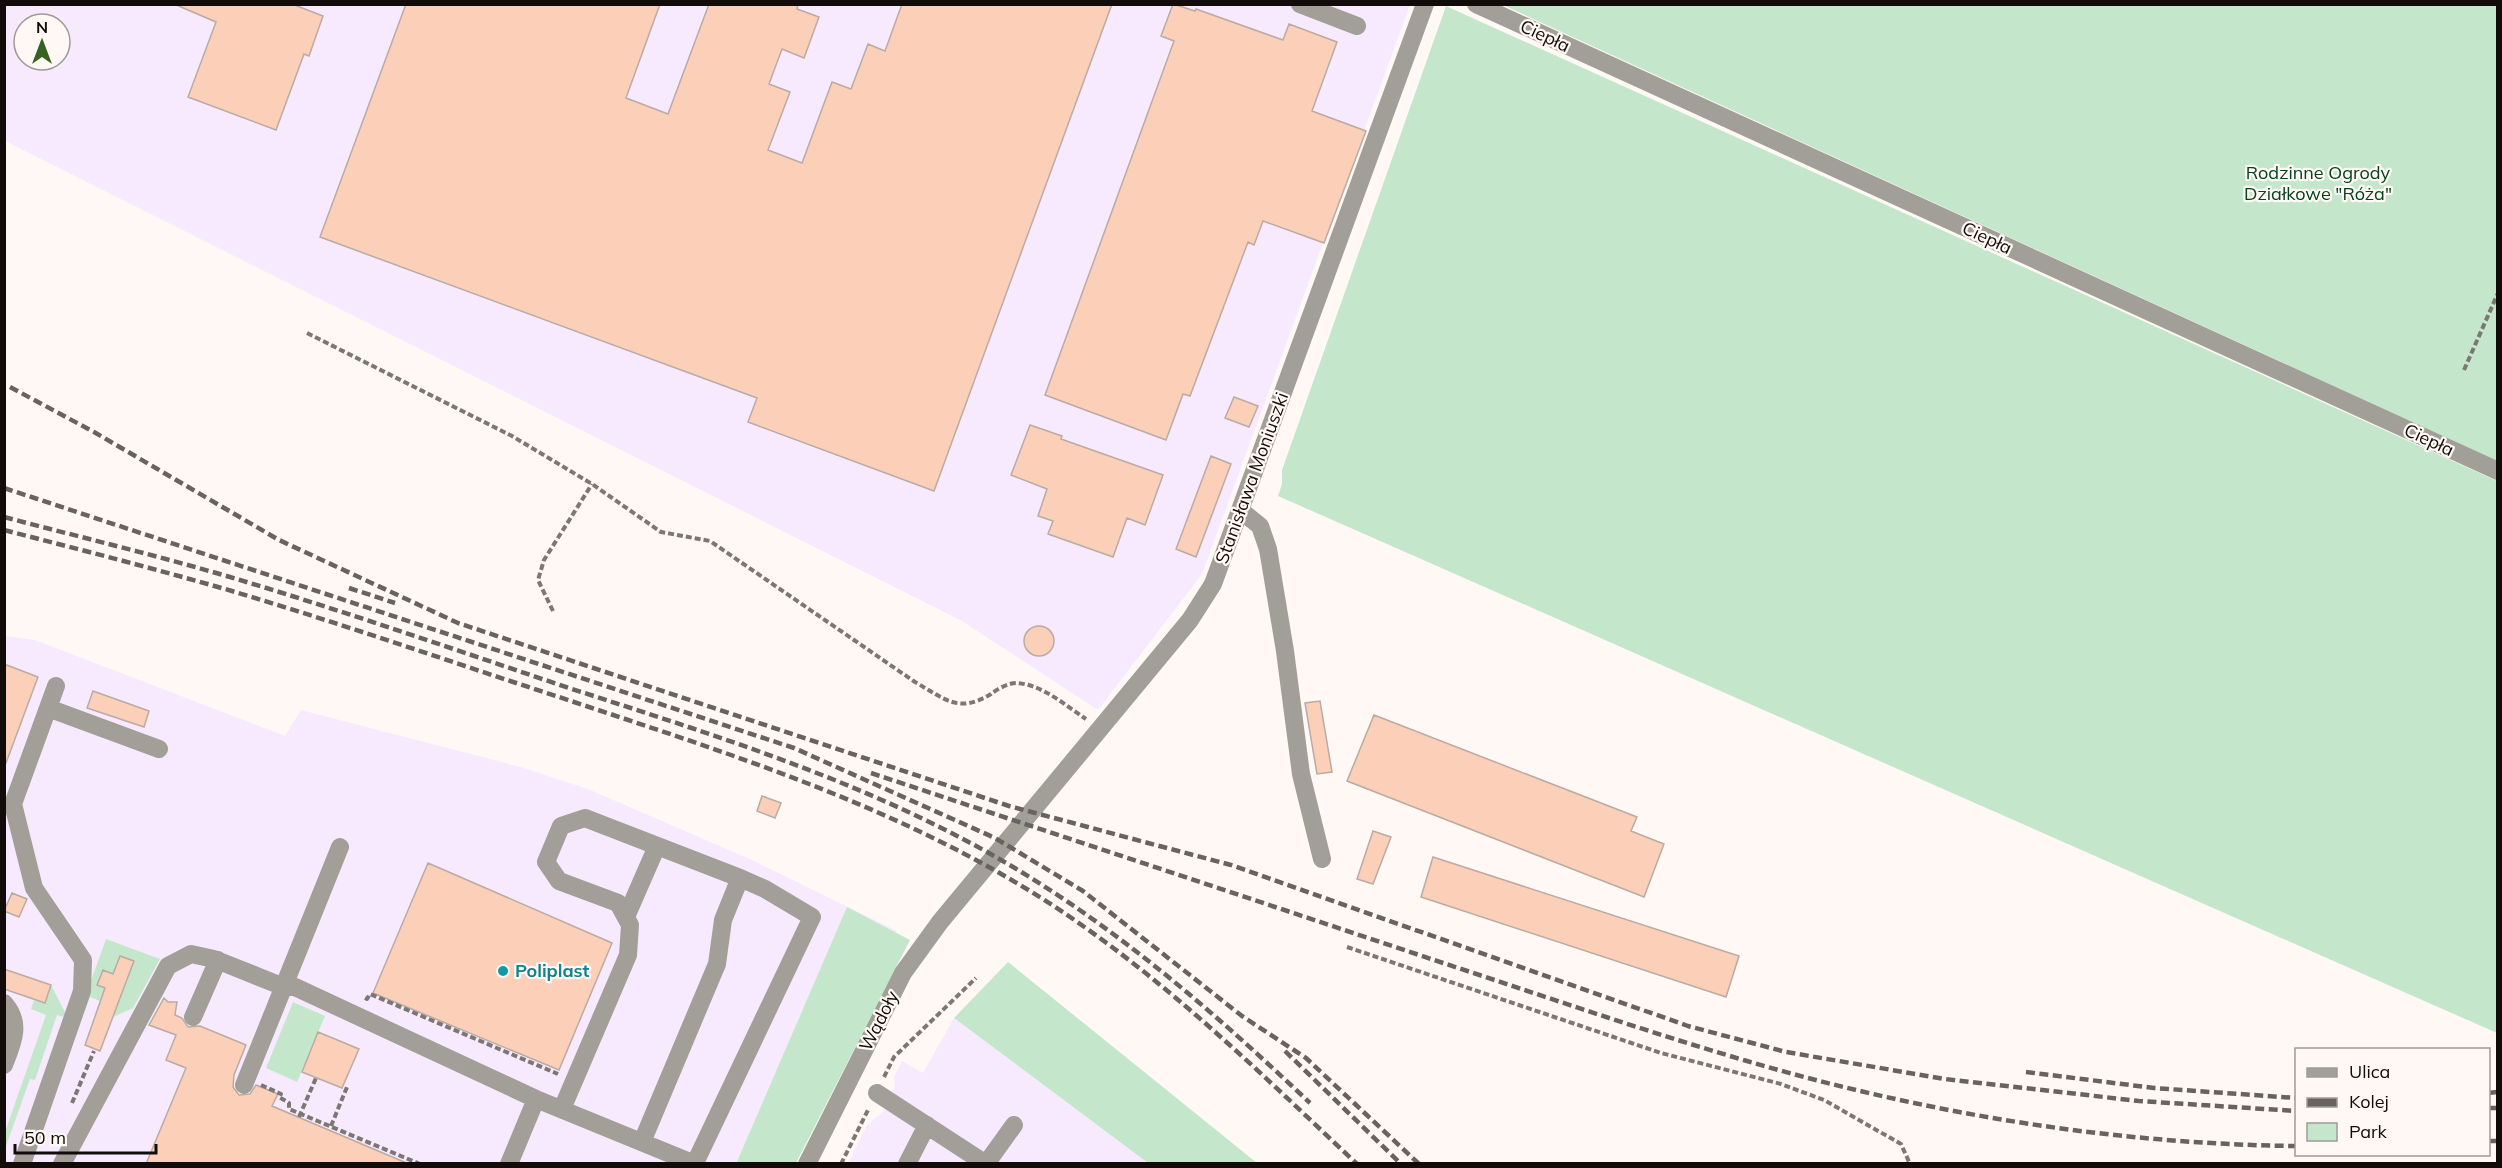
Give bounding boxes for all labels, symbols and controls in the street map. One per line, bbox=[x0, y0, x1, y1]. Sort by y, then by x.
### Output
north arrow bbox=[12, 12, 72, 72]
street label: Ciepła bbox=[1517, 14, 1574, 57]
text: N bbox=[36, 17, 48, 37]
park label: Rodzinne Ogrody Działkowe "Róża" bbox=[2244, 161, 2392, 205]
street label: Ciepła bbox=[1959, 216, 2016, 259]
street label: Stanisława Moniuszki bbox=[1210, 389, 1293, 567]
street label: Ciepła bbox=[2401, 418, 2458, 461]
place label: Poliplast bbox=[515, 959, 590, 982]
marker: Poliplast bbox=[496, 964, 510, 978]
street label: Wądoły bbox=[854, 986, 904, 1055]
legend bbox=[2295, 1048, 2490, 1156]
text: Ulica bbox=[2349, 1060, 2390, 1083]
text: Kolej bbox=[2349, 1090, 2389, 1113]
scale bar bbox=[15, 1117, 156, 1155]
text: Park bbox=[2349, 1120, 2388, 1143]
text: 50 m bbox=[24, 1126, 66, 1149]

